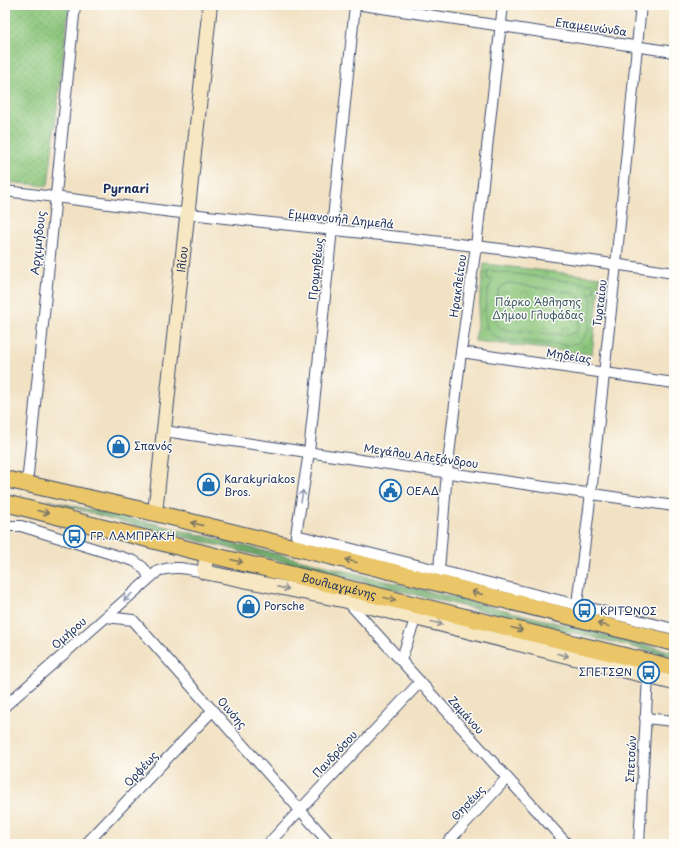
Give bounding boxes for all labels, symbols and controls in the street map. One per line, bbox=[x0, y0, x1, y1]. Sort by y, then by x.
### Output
street label: Επαμεινώνδα bbox=[554, 13, 628, 40]
district label: Pyrnari bbox=[103, 179, 150, 197]
street label: Εμμανουήλ Δημελά bbox=[287, 205, 395, 233]
street label: Αρχιμήδους bbox=[26, 210, 49, 276]
street label: Προμηθέως bbox=[304, 236, 327, 301]
street label: Ιλίου bbox=[172, 246, 192, 273]
street label: Ηρακλείτου bbox=[445, 253, 470, 319]
street label: Τυρταίου bbox=[588, 278, 611, 328]
park label: Πάρκο Άθλησης Δήμου Γλυφάδας bbox=[492, 293, 584, 323]
street label: Μηδείας bbox=[545, 344, 593, 368]
shop icon: Σπανός bbox=[105, 433, 131, 459]
place label: Σπανός bbox=[134, 437, 173, 454]
street label: Μεγάλου Αλεξάνδρου bbox=[363, 439, 480, 472]
place label: Karakyriakos Bros. bbox=[224, 470, 295, 500]
shop icon: Karakyriakos Bros. bbox=[196, 472, 222, 498]
public building icon: ΟΕΑΔ bbox=[377, 478, 403, 504]
place label: ΟΕΑΔ bbox=[406, 482, 439, 499]
one-way arrow bbox=[298, 490, 306, 503]
one-way arrow bbox=[36, 508, 49, 516]
one-way arrow bbox=[191, 519, 204, 527]
bus stop icon: ΓΡ. ΛΑΜΠΡΑΚΗ bbox=[62, 523, 88, 549]
place label: ΓΡ. ΛΑΜΠΡΑΚΗ bbox=[90, 527, 175, 544]
one-way arrow bbox=[345, 557, 358, 565]
one-way arrow bbox=[230, 558, 243, 566]
street label: Βουλιαγμένης bbox=[300, 568, 379, 603]
one-way arrow bbox=[276, 585, 289, 593]
one-way arrow bbox=[471, 589, 484, 596]
one-way arrow bbox=[122, 593, 133, 602]
shop icon: Porsche bbox=[235, 593, 261, 619]
one-way arrow bbox=[383, 595, 396, 603]
place label: Porsche bbox=[264, 597, 305, 614]
bus stop icon: ΚΡΙΤΩΝΟΣ bbox=[572, 598, 598, 624]
place label: ΚΡΙΤΩΝΟΣ bbox=[600, 602, 657, 619]
street label: Ομήρου bbox=[47, 613, 90, 653]
one-way arrow bbox=[430, 620, 443, 627]
one-way arrow bbox=[597, 621, 610, 628]
one-way arrow bbox=[510, 626, 523, 634]
one-way arrow bbox=[556, 651, 569, 659]
bus stop icon: ΣΠΕΤΣΩΝ bbox=[635, 659, 661, 685]
place label: ΣΠΕΤΣΩΝ bbox=[579, 663, 632, 680]
street label: Ζαμάνου bbox=[444, 692, 488, 738]
street label: Οινόης bbox=[214, 693, 251, 732]
street label: Πανδρόσου bbox=[308, 726, 361, 781]
street label: Σπετσών bbox=[621, 735, 640, 783]
street label: Ορφέως bbox=[120, 747, 162, 790]
street label: Θησέως bbox=[447, 781, 489, 824]

